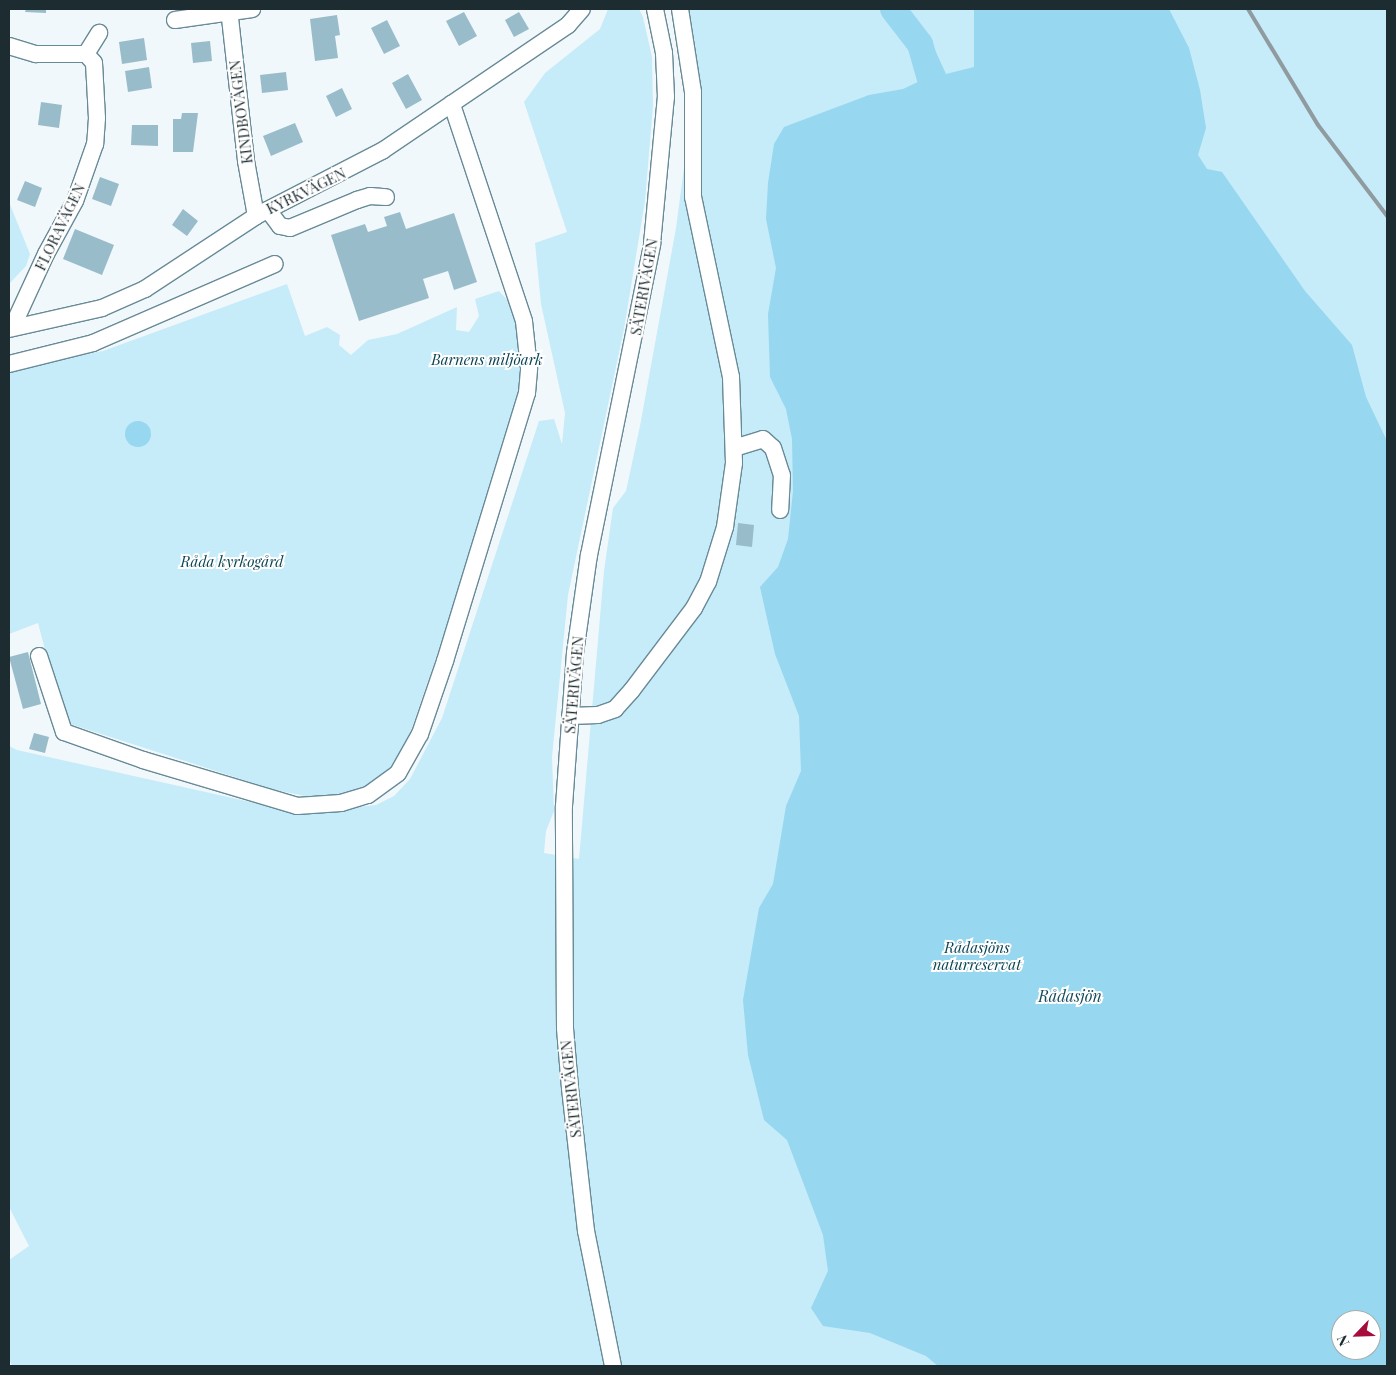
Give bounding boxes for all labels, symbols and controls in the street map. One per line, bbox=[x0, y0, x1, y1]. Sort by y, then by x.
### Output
street label: KINDBOVÄGEN bbox=[226, 59, 256, 165]
street label: KYRKVÄGEN bbox=[263, 164, 349, 218]
street label: FLORAVÄGEN bbox=[31, 180, 89, 274]
street label: SÄTERIVÄGEN bbox=[627, 237, 661, 337]
park label: Barnens miljöark bbox=[431, 351, 543, 369]
park label: Råda kyrkogård bbox=[181, 553, 283, 571]
street label: SÄTERIVÄGEN bbox=[561, 635, 587, 735]
park label: Rådasjöns naturreservat bbox=[933, 938, 1021, 973]
water label: Rådasjön bbox=[1038, 986, 1102, 1006]
street label: SÄTERIVÄGEN bbox=[557, 1039, 585, 1139]
north arrow bbox=[1331, 1310, 1381, 1360]
text: N bbox=[1332, 1332, 1353, 1349]

